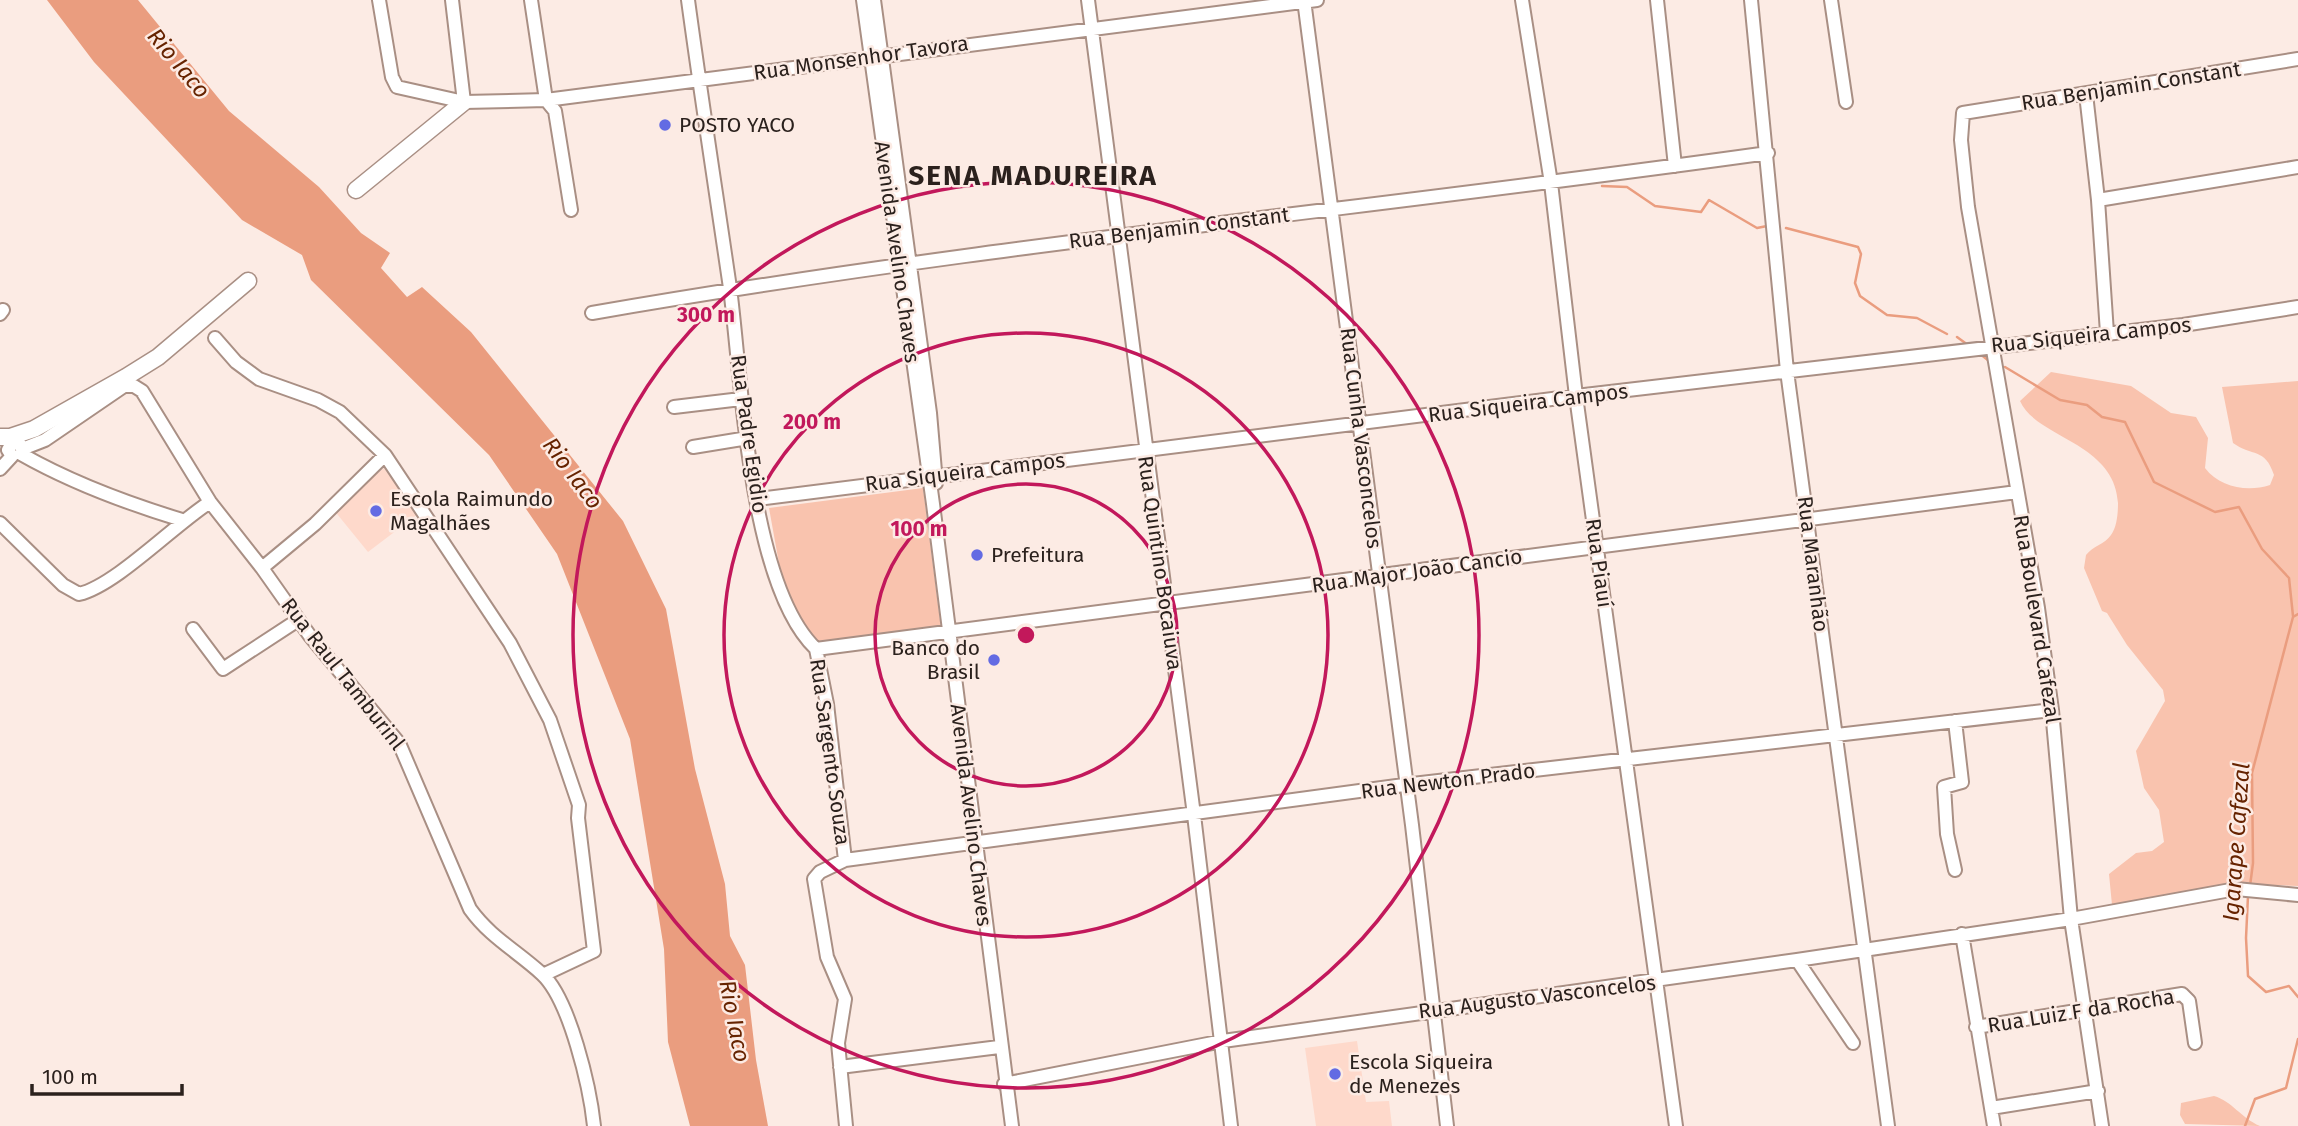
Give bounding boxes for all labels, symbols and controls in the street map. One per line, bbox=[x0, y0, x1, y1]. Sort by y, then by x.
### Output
water label: Rio Iaco bbox=[142, 22, 216, 104]
street label: Rua Monsenhor Tavora bbox=[752, 30, 970, 86]
street label: Rua Benjamin Constant bbox=[2019, 56, 2243, 116]
place label: POSTO YACO bbox=[679, 112, 795, 138]
marker: POSTO YACO bbox=[657, 117, 673, 133]
street label: Avenida Avelino Chaves bbox=[869, 139, 925, 365]
district label: SENA MADUREIRA bbox=[908, 159, 1158, 192]
street label: Rua Benjamin Constant bbox=[1067, 202, 1291, 254]
text: 300 m bbox=[676, 302, 735, 328]
street label: Rua Siqueira Campos bbox=[1990, 312, 2193, 358]
street label: Rua Cunha Vasconcelos bbox=[1335, 326, 1387, 550]
street label: Rua Padre Egidio bbox=[725, 353, 773, 515]
street label: Rua Siqueira Campos bbox=[1427, 378, 1630, 428]
text: 200 m bbox=[783, 409, 841, 435]
water label: Rio Iaco bbox=[537, 431, 609, 515]
street label: Rua Siqueira Campos bbox=[864, 447, 1067, 497]
street label: Rua Quintino Bocaiuva bbox=[1132, 454, 1188, 672]
place label: Escola Raimundo Magalhães bbox=[390, 486, 553, 536]
street label: Rua Maranhão bbox=[1792, 495, 1834, 633]
marker: Escola Raimundo Magalhães bbox=[368, 503, 384, 519]
street label: Rua Boulevard Cafezal bbox=[2008, 513, 2066, 725]
text: 100 m bbox=[890, 516, 948, 542]
street label: Rua Piauí bbox=[1580, 517, 1618, 609]
place label: Prefeitura bbox=[991, 542, 1085, 568]
street label: Rua Major João Cancio bbox=[1310, 543, 1524, 599]
marker: Prefeitura bbox=[969, 547, 985, 563]
street label: Rua Raul Tamburinl bbox=[275, 593, 411, 755]
centre of rings bbox=[1014, 623, 1038, 647]
place label: Banco do Brasil bbox=[891, 635, 980, 685]
marker: Banco do Brasil bbox=[986, 652, 1002, 668]
street label: Rua Sargento Souza bbox=[804, 657, 856, 847]
street label: Avenida Avelino Chaves bbox=[944, 702, 998, 928]
street label: Rua Newton Prado bbox=[1359, 757, 1537, 805]
water label: Igarape Cafezal bbox=[2216, 761, 2256, 923]
street label: Rua Augusto Vasconcelos bbox=[1417, 969, 1657, 1024]
water label: Rio Iaco bbox=[713, 978, 757, 1064]
street label: Rua Luiz F da Rocha bbox=[1986, 983, 2176, 1039]
place label: Escola Siqueira de Menezes bbox=[1349, 1049, 1493, 1099]
scale bar bbox=[32, 1052, 182, 1096]
text: 100 m bbox=[42, 1064, 98, 1090]
marker: Escola Siqueira de Menezes bbox=[1327, 1066, 1343, 1082]

